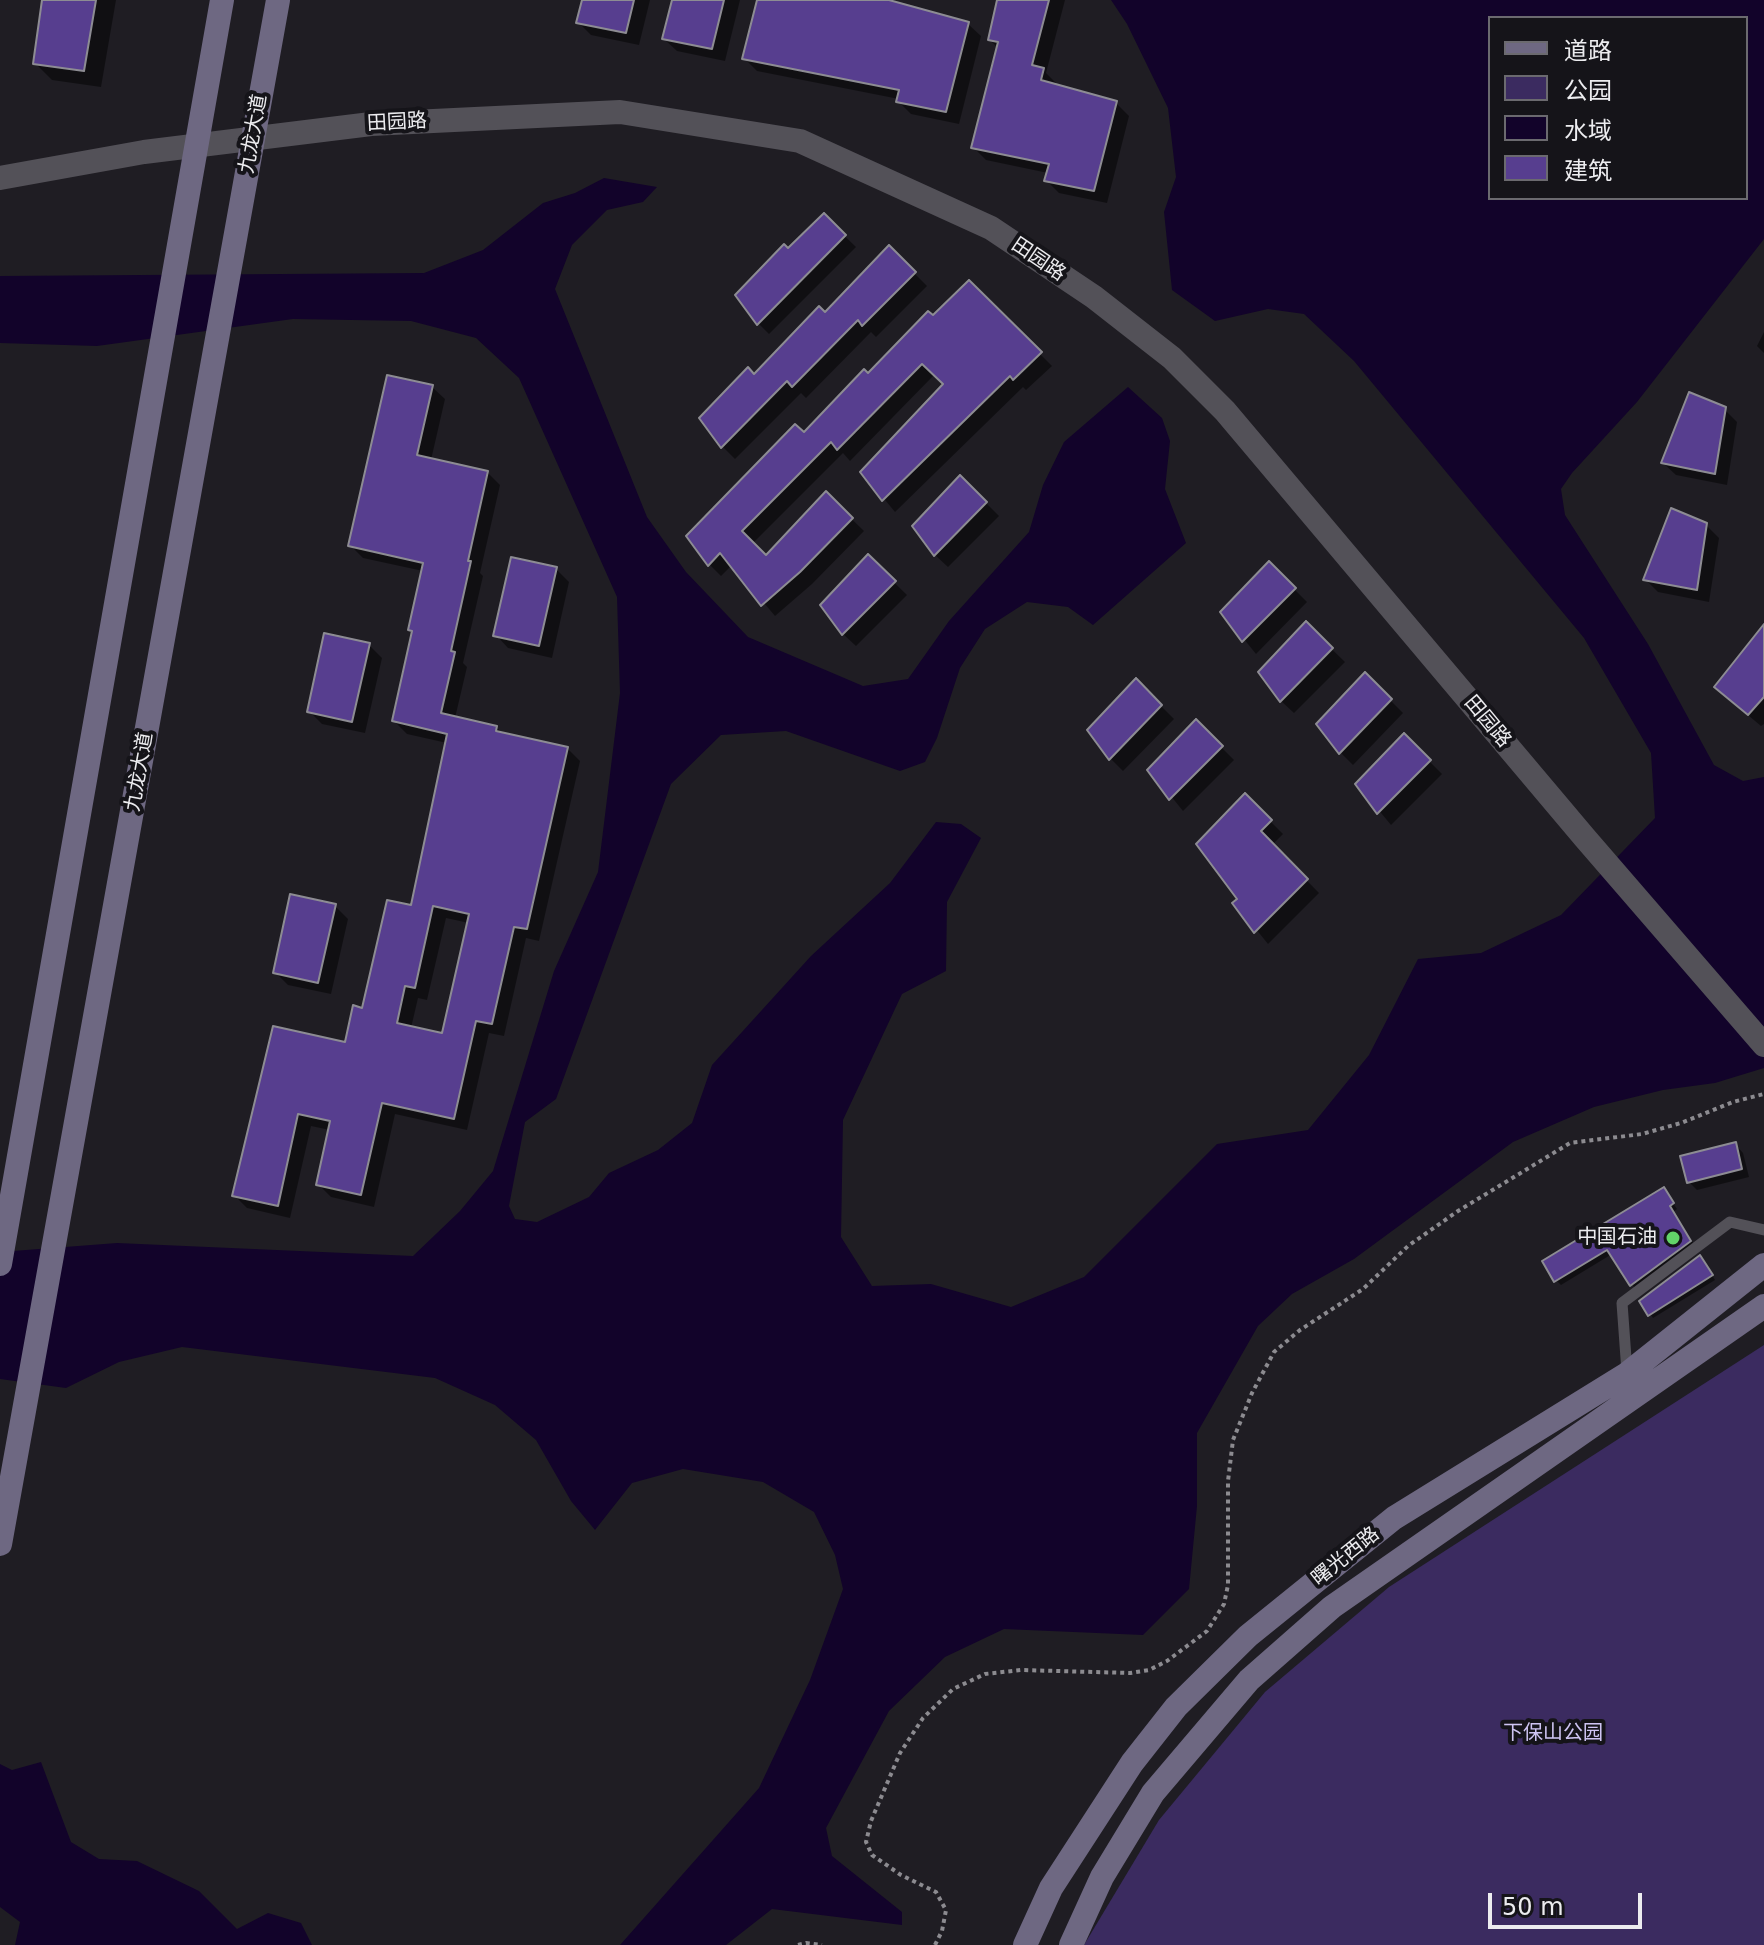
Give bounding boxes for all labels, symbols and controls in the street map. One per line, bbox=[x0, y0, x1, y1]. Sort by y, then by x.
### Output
legend bbox=[1488, 16, 1748, 200]
text: 道路 bbox=[1564, 37, 1612, 65]
text: 公园 bbox=[1564, 77, 1612, 105]
street label: 九龙大道 bbox=[235, 93, 273, 175]
street label: 田园路 bbox=[366, 109, 428, 137]
text: 水域 bbox=[1564, 117, 1612, 145]
text: 建筑 bbox=[1564, 157, 1612, 185]
street label: 田园路 bbox=[1006, 233, 1070, 287]
street label: 田园路 bbox=[1459, 691, 1515, 753]
street label: 九龙大道 bbox=[121, 731, 159, 813]
place label: 中国石油 bbox=[1577, 1226, 1657, 1250]
marker: 中国石油 bbox=[1664, 1229, 1682, 1247]
street label: 曙光西路 bbox=[1307, 1523, 1385, 1591]
park label: 下保山公园 bbox=[1503, 1722, 1603, 1746]
scale bar bbox=[1492, 1877, 1646, 1927]
text: 50 m bbox=[1502, 1893, 1564, 1921]

